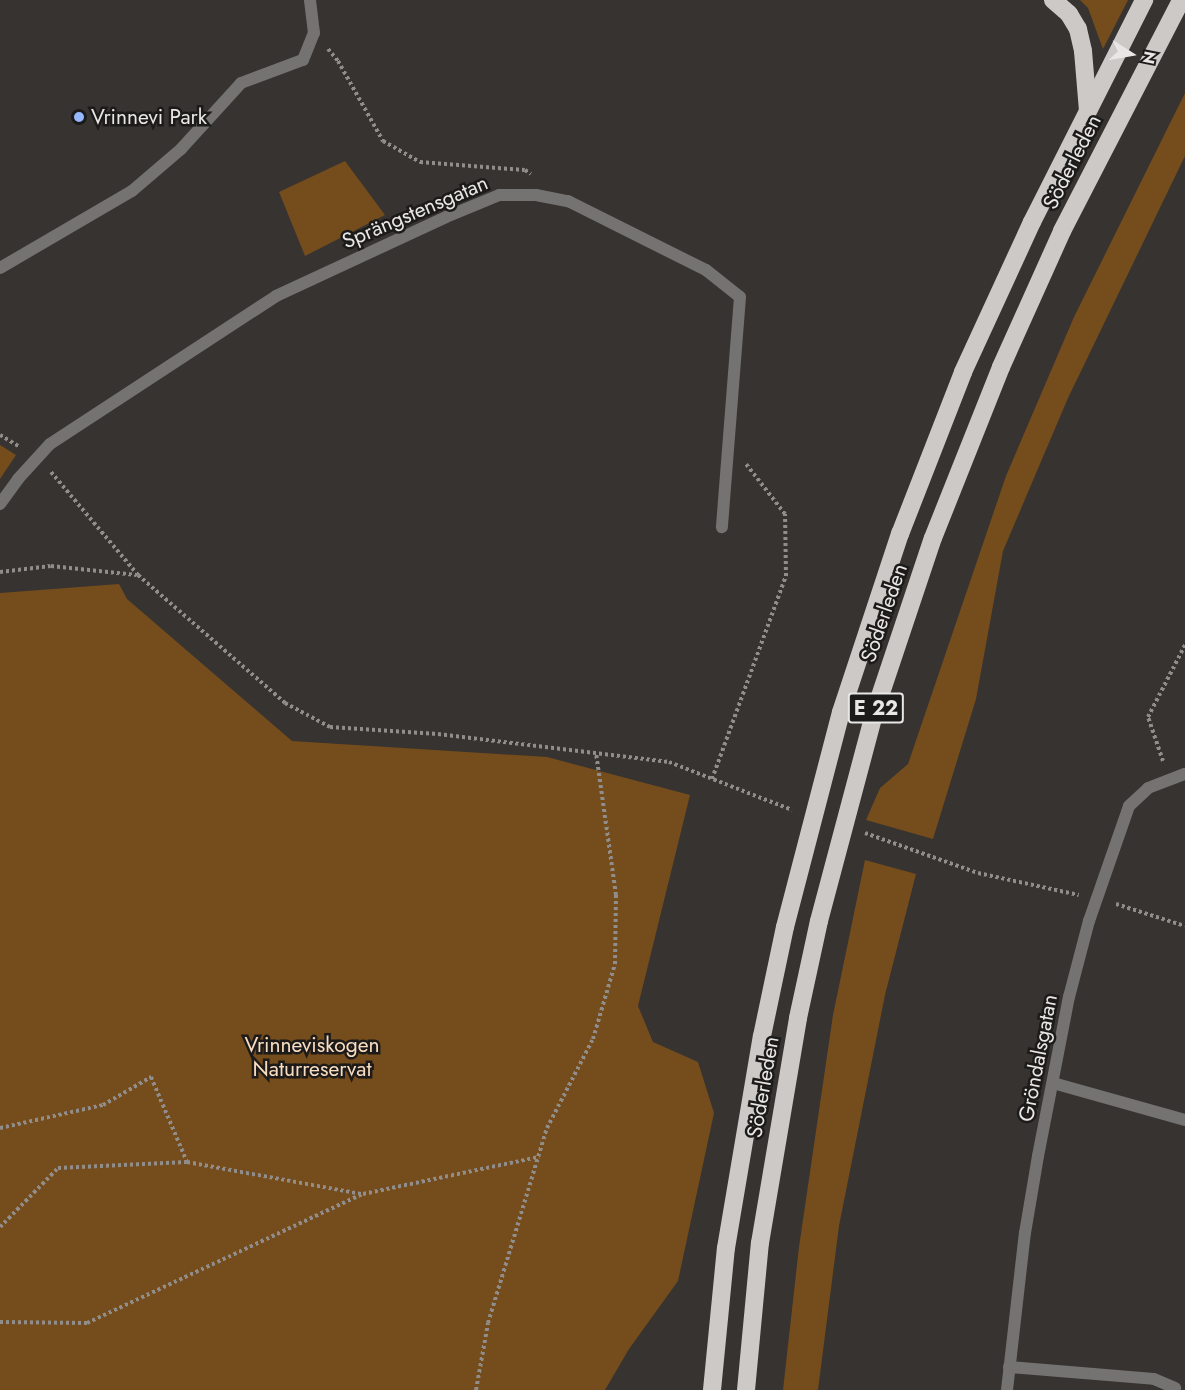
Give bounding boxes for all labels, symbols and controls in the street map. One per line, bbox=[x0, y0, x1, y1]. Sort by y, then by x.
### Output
north arrow bbox=[1101, 24, 1161, 84]
text: N bbox=[1137, 49, 1162, 66]
place label: Vrinnevi Park bbox=[91, 104, 207, 130]
marker: Vrinnevi Park bbox=[72, 110, 86, 124]
street label: Söderleden bbox=[1038, 111, 1106, 213]
street label: Sprängstensgatan bbox=[338, 170, 492, 254]
street label: Söderleden bbox=[855, 560, 913, 666]
road number: E 22 bbox=[848, 691, 904, 725]
street label: Gröndalsgatan bbox=[1013, 992, 1063, 1124]
park label: Vrinneviskogen Naturreservat bbox=[245, 1032, 379, 1082]
street label: Söderleden bbox=[742, 1034, 784, 1140]

